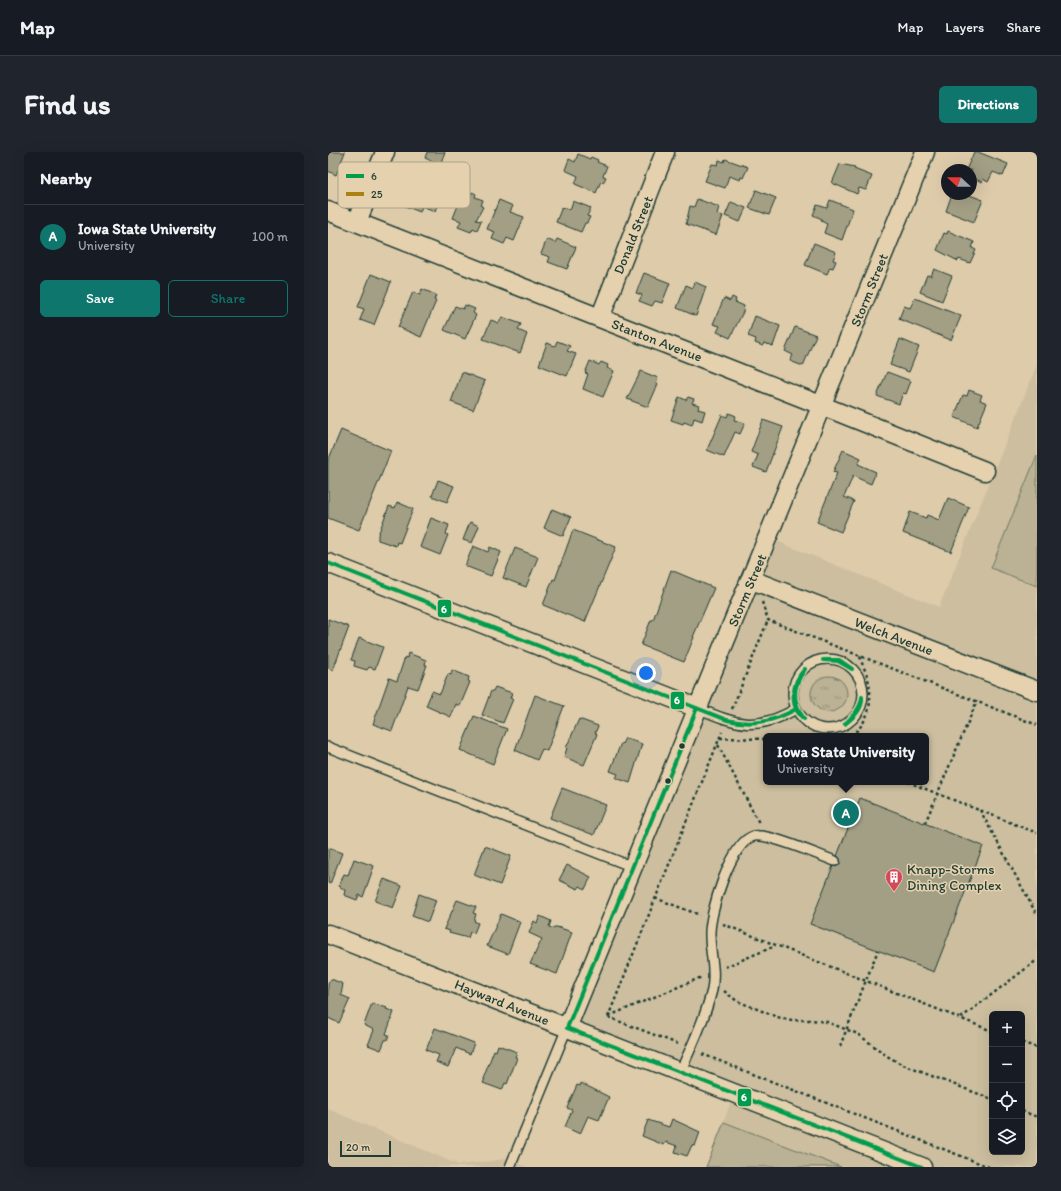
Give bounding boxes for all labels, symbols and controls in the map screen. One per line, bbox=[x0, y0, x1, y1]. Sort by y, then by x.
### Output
text: Map bbox=[20, 16, 55, 39]
text: Map bbox=[898, 19, 923, 36]
text: Layers bbox=[945, 19, 984, 36]
text: Share bbox=[1006, 19, 1041, 36]
button: Directions bbox=[939, 86, 1037, 123]
text: Find us bbox=[24, 87, 111, 121]
legend bbox=[338, 162, 470, 208]
north arrow bbox=[941, 164, 977, 200]
text: Nearby bbox=[40, 168, 92, 188]
text: 6 bbox=[371, 170, 377, 183]
text: 25 bbox=[371, 188, 383, 201]
street label: Donald Street bbox=[610, 194, 657, 277]
text: Iowa State University bbox=[78, 220, 216, 238]
text: A bbox=[49, 229, 57, 244]
text: 100 m bbox=[252, 229, 288, 244]
text: University bbox=[78, 238, 135, 253]
street label: Storm Street bbox=[847, 251, 892, 329]
button: Save bbox=[40, 280, 160, 317]
button: Share bbox=[168, 280, 288, 317]
street label: Stanton Avenue bbox=[609, 315, 705, 366]
street label: Storm Street bbox=[724, 551, 770, 629]
line badge: 6 bbox=[437, 599, 452, 618]
text: 6 bbox=[441, 603, 447, 616]
street label: Welch Avenue bbox=[852, 614, 936, 659]
your location bbox=[636, 663, 656, 683]
line badge: 6 bbox=[670, 691, 685, 710]
text: 6 bbox=[674, 694, 680, 707]
popup bbox=[763, 733, 929, 785]
unlabelled marker bbox=[677, 741, 687, 751]
text: Iowa State University bbox=[777, 743, 915, 761]
text: University bbox=[777, 761, 834, 776]
unlabelled marker bbox=[663, 776, 673, 786]
pin: A bbox=[833, 798, 859, 828]
place label: Knapp-Storms Dining Complex bbox=[907, 861, 1002, 894]
building icon: Knapp-Storms Dining Complex bbox=[884, 867, 904, 892]
street label: Hayward Avenue bbox=[452, 976, 552, 1029]
map controls bbox=[989, 1011, 1025, 1155]
button: + bbox=[989, 1011, 1025, 1047]
button: − bbox=[989, 1047, 1025, 1083]
button: locate bbox=[989, 1083, 1025, 1119]
line badge: 6 bbox=[737, 1088, 752, 1107]
text: 6 bbox=[741, 1091, 747, 1104]
button: layers bbox=[989, 1119, 1025, 1155]
scale bar bbox=[340, 1139, 391, 1158]
text: 20 m bbox=[346, 1141, 370, 1154]

